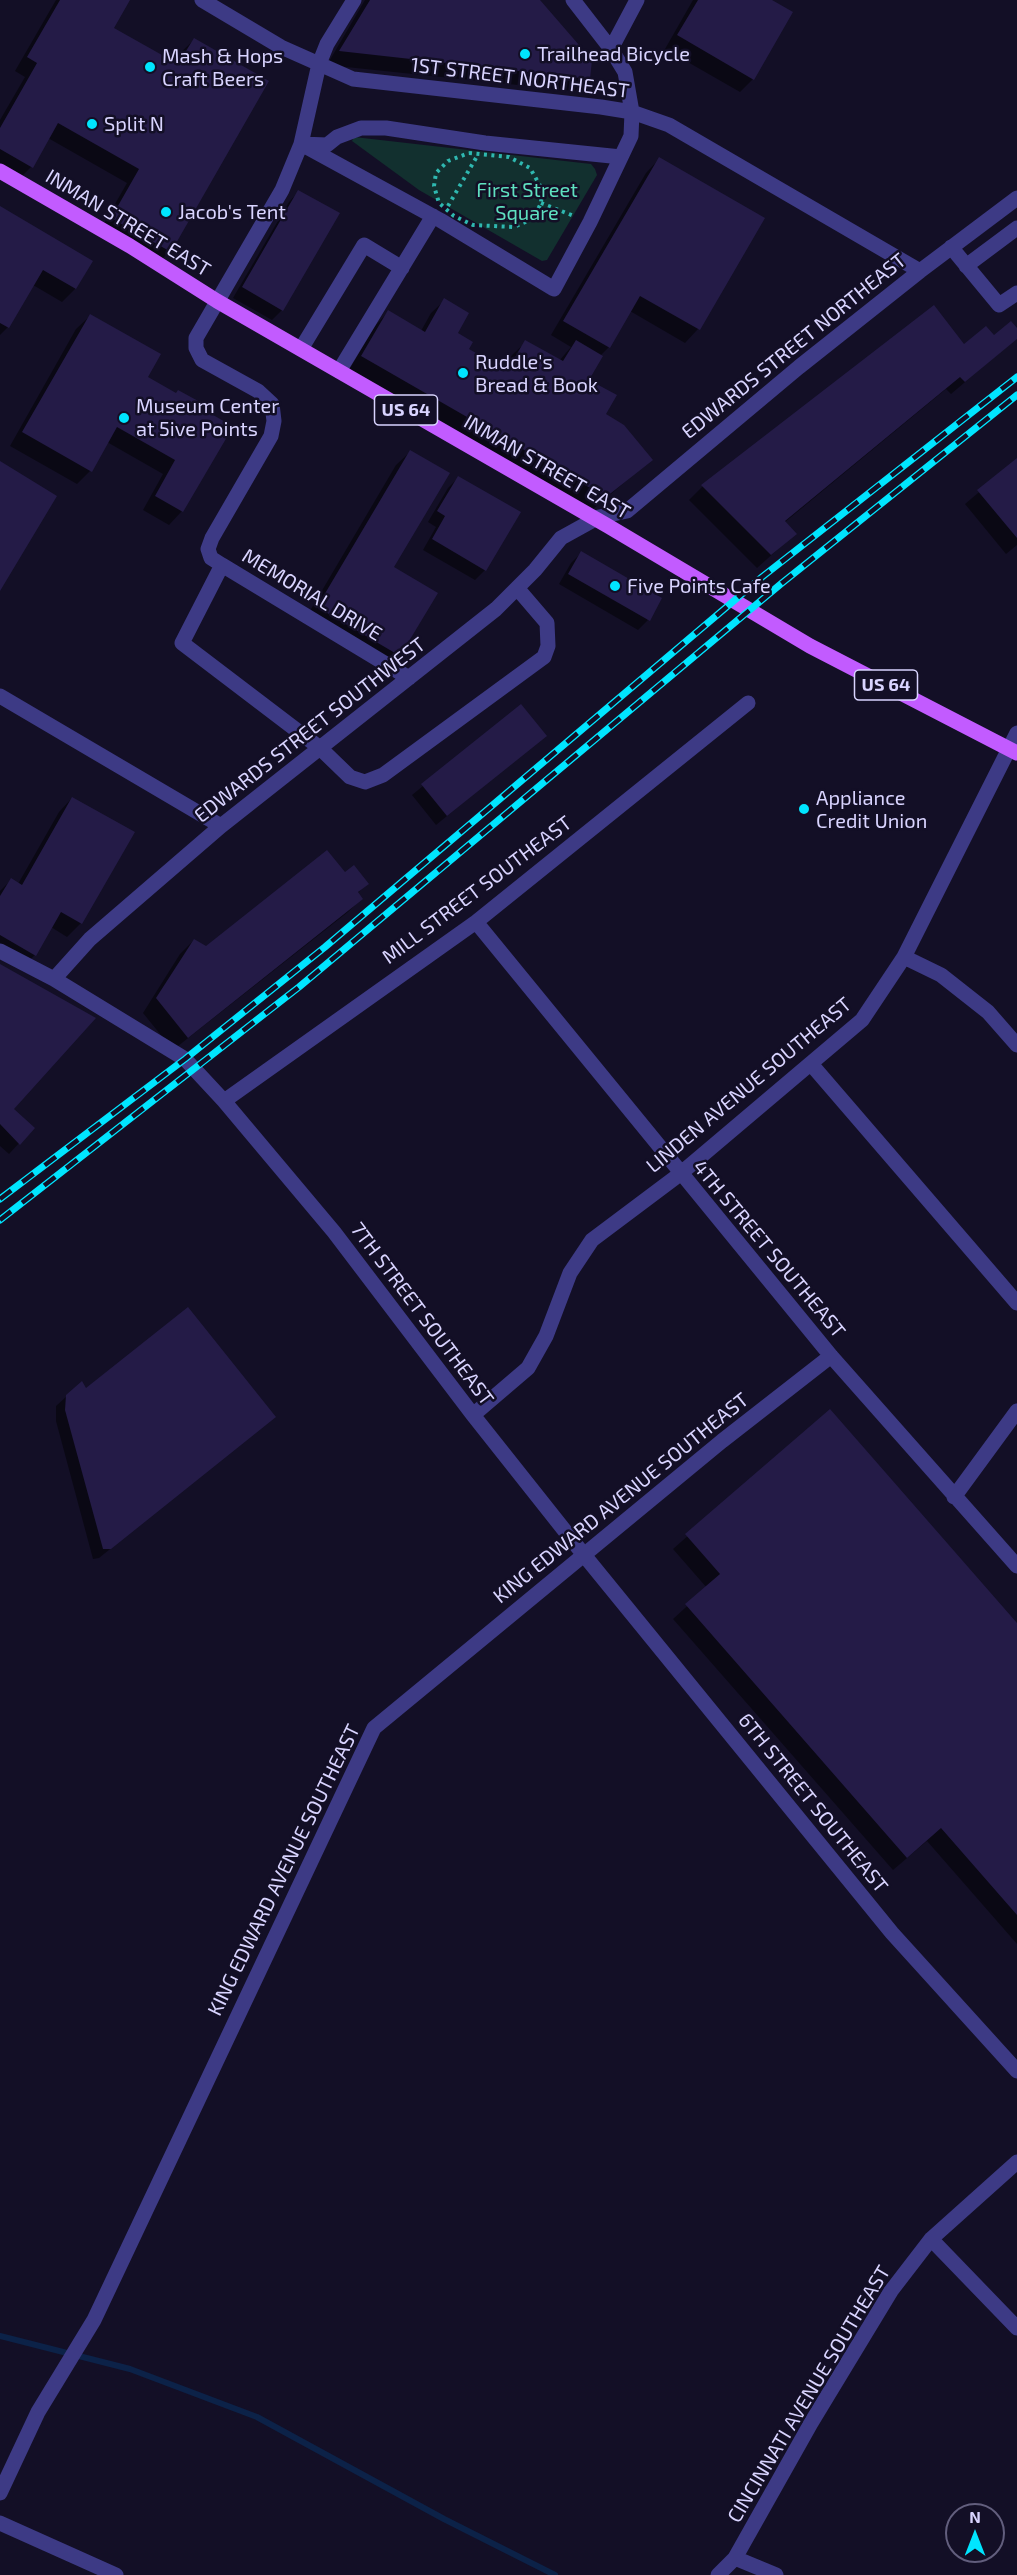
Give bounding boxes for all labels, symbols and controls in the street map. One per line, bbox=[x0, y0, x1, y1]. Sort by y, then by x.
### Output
place label: Trailhead Bicycle bbox=[537, 42, 690, 66]
place label: Mash & Hops Craft Beers bbox=[162, 44, 283, 91]
marker: Trailhead Bicycle bbox=[518, 47, 532, 61]
street label: 1ST STREET NORTHEAST bbox=[409, 53, 631, 103]
marker: Mash & Hops Craft Beers bbox=[143, 60, 157, 74]
place label: Split N bbox=[104, 112, 164, 136]
marker: Split N bbox=[85, 117, 99, 131]
street label: INMAN STREET EAST bbox=[41, 164, 215, 282]
park label: First Street Square bbox=[476, 178, 578, 225]
place label: Jacob's Tent bbox=[178, 200, 286, 224]
marker: Jacob's Tent bbox=[159, 205, 173, 219]
street label: EDWARDS STREET NORTHEAST bbox=[677, 248, 911, 444]
place label: Ruddle's Bread & Book bbox=[475, 350, 598, 397]
marker: Ruddle's Bread & Book bbox=[456, 366, 470, 380]
place label: Museum Center at 5ive Points bbox=[136, 394, 279, 441]
road number: US 64 bbox=[374, 395, 438, 425]
street label: INMAN STREET EAST bbox=[460, 410, 634, 524]
marker: Museum Center at 5ive Points bbox=[117, 411, 131, 425]
street label: MEMORIAL DRIVE bbox=[238, 544, 386, 646]
place label: Five Points Cafe bbox=[627, 574, 771, 598]
marker: Five Points Cafe bbox=[608, 579, 622, 593]
street label: EDWARDS STREET SOUTHWEST bbox=[190, 632, 430, 828]
road number: US 64 bbox=[854, 670, 918, 700]
place label: Appliance Credit Union bbox=[816, 786, 927, 833]
marker: Appliance Credit Union bbox=[797, 802, 811, 816]
street label: MILL STREET SOUTHEAST bbox=[378, 811, 576, 969]
street label: LINDEN AVENUE SOUTHEAST bbox=[642, 992, 856, 1178]
street label: 4TH STREET SOUTHEAST bbox=[688, 1155, 850, 1343]
street label: 7TH STREET SOUTHEAST bbox=[345, 1218, 499, 1410]
street label: KING EDWARD AVENUE SOUTHEAST bbox=[489, 1388, 753, 1608]
street label: 6TH STREET SOUTHEAST bbox=[733, 1708, 893, 1898]
street label: KING EDWARD AVENUE SOUTHEAST bbox=[203, 1720, 365, 2020]
street label: CINCINNATI AVENUE SOUTHEAST bbox=[723, 2261, 895, 2527]
north arrow bbox=[945, 2503, 1005, 2563]
text: N bbox=[969, 2507, 981, 2526]

